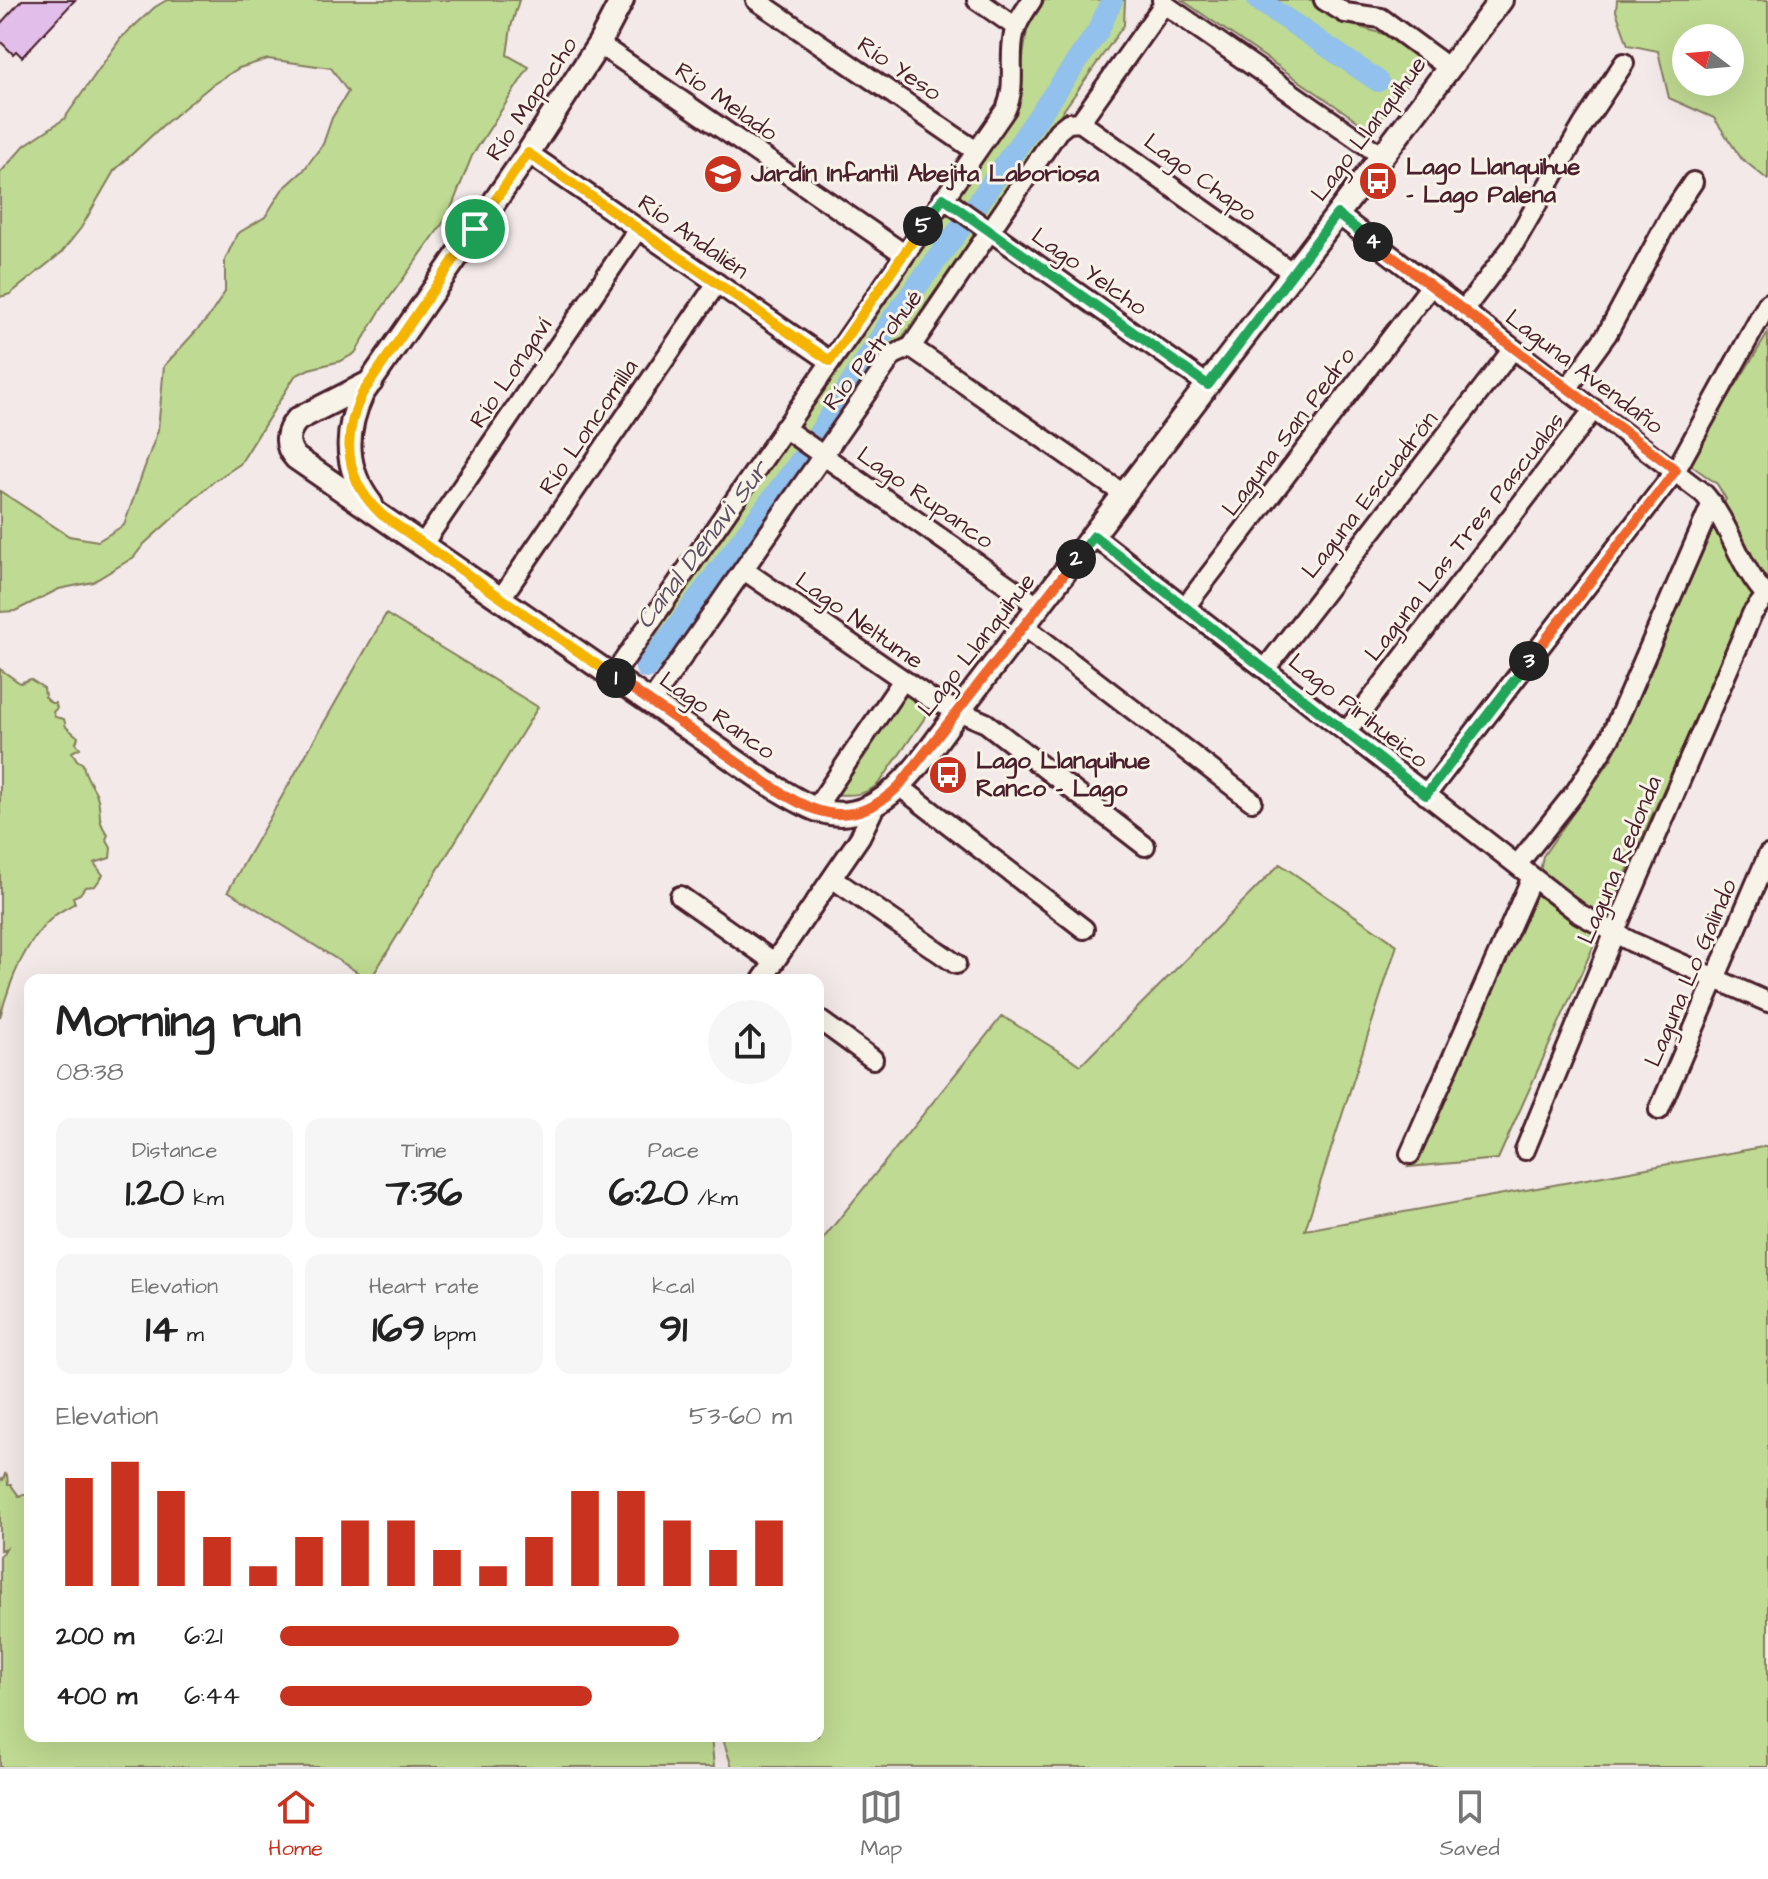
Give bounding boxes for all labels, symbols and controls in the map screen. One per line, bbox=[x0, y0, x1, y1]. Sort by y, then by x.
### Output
north arrow bbox=[1672, 24, 1744, 96]
map controls bbox=[1672, 24, 1744, 96]
street label: Río Yeso bbox=[850, 28, 948, 110]
street label: Río Mapocho bbox=[478, 30, 586, 168]
street label: Lago Llanquihue bbox=[1303, 49, 1436, 209]
street label: Río Melado bbox=[668, 54, 785, 150]
street label: Lago Chapo bbox=[1136, 125, 1264, 232]
place label: Lago Llanquihue - Lago Palena bbox=[1406, 150, 1580, 213]
school or university icon: Jardín Infantil Abejita Laboriosa bbox=[702, 153, 744, 195]
place label: Jardín Infantil Abejita Laboriosa bbox=[750, 157, 1100, 191]
bus stop icon: Lago Llanquihue - Lago Palena bbox=[1357, 160, 1399, 202]
street label: Río Andalién bbox=[631, 186, 755, 288]
pin bbox=[441, 195, 509, 263]
pin: 5 bbox=[903, 206, 943, 246]
icon: arrive bbox=[453, 207, 497, 251]
text: 5 bbox=[915, 210, 931, 241]
street label: Lago Yelcho bbox=[1024, 220, 1154, 326]
pin: 4 bbox=[1353, 222, 1393, 262]
text: 4 bbox=[1366, 226, 1380, 257]
street label: Río Petrohué bbox=[815, 282, 931, 418]
street label: Laguna Avendaño bbox=[1497, 301, 1671, 444]
street label: Río Longaví bbox=[461, 311, 562, 436]
street label: Laguna San Pedro bbox=[1214, 340, 1365, 524]
street label: Río Loncomilla bbox=[531, 353, 647, 501]
street label: Laguna Escuadrón bbox=[1294, 404, 1447, 586]
street label: Laguna Las Tres Pascualas bbox=[1357, 405, 1574, 669]
street label: Lago Rupanco bbox=[849, 438, 1001, 559]
water label: Canal Denavi Sur bbox=[627, 452, 779, 636]
pin: 2 bbox=[1056, 539, 1096, 579]
text: 2 bbox=[1070, 543, 1082, 574]
street label: Lago Neltume bbox=[787, 564, 930, 679]
street label: Lago Llanquihue bbox=[910, 566, 1045, 725]
pin: 3 bbox=[1509, 641, 1549, 681]
street label: Lago Pirihueico bbox=[1280, 645, 1436, 778]
text: 3 bbox=[1523, 645, 1535, 676]
pin: 1 bbox=[596, 658, 636, 698]
text: 1 bbox=[615, 662, 617, 693]
street label: Lago Ranco bbox=[652, 664, 782, 770]
place label: Lago Llanquihue Ranco - Lago bbox=[976, 744, 1150, 807]
bus stop icon: Lago Llanquihue Ranco - Lago bbox=[927, 754, 969, 796]
street label: Laguna Redonda bbox=[1569, 771, 1672, 950]
street label: Laguna Lo Galindo bbox=[1636, 873, 1747, 1073]
text: Morning run bbox=[56, 993, 301, 1054]
button: share bbox=[708, 1000, 792, 1084]
text: 08:38 bbox=[56, 1054, 124, 1090]
text: Distance bbox=[132, 1135, 217, 1166]
text: Time bbox=[401, 1135, 447, 1166]
text: Pace bbox=[648, 1135, 699, 1166]
text: 1.20 bbox=[126, 1166, 184, 1221]
text: 7:36 bbox=[386, 1166, 462, 1221]
text: 6:20 bbox=[609, 1166, 689, 1221]
text: km bbox=[184, 1183, 224, 1214]
text: /km bbox=[689, 1183, 738, 1214]
text: Elevation bbox=[131, 1271, 218, 1302]
text: Heart rate bbox=[369, 1271, 479, 1302]
text: kcal bbox=[652, 1271, 694, 1302]
text: 14 bbox=[146, 1302, 178, 1357]
text: 169 bbox=[372, 1302, 425, 1357]
text: 91 bbox=[659, 1302, 687, 1357]
text: m bbox=[178, 1319, 204, 1350]
text: bpm bbox=[425, 1319, 476, 1350]
text: Elevation bbox=[56, 1398, 158, 1434]
text: 53–60 m bbox=[689, 1398, 792, 1434]
text: 200 m bbox=[56, 1618, 134, 1654]
text: 6:21 bbox=[184, 1618, 223, 1654]
text: 400 m bbox=[56, 1678, 137, 1714]
text: 6:44 bbox=[184, 1678, 240, 1714]
tab: Home bbox=[268, 1785, 323, 1864]
tab: Map bbox=[859, 1785, 903, 1864]
tab: Saved bbox=[1440, 1785, 1500, 1864]

